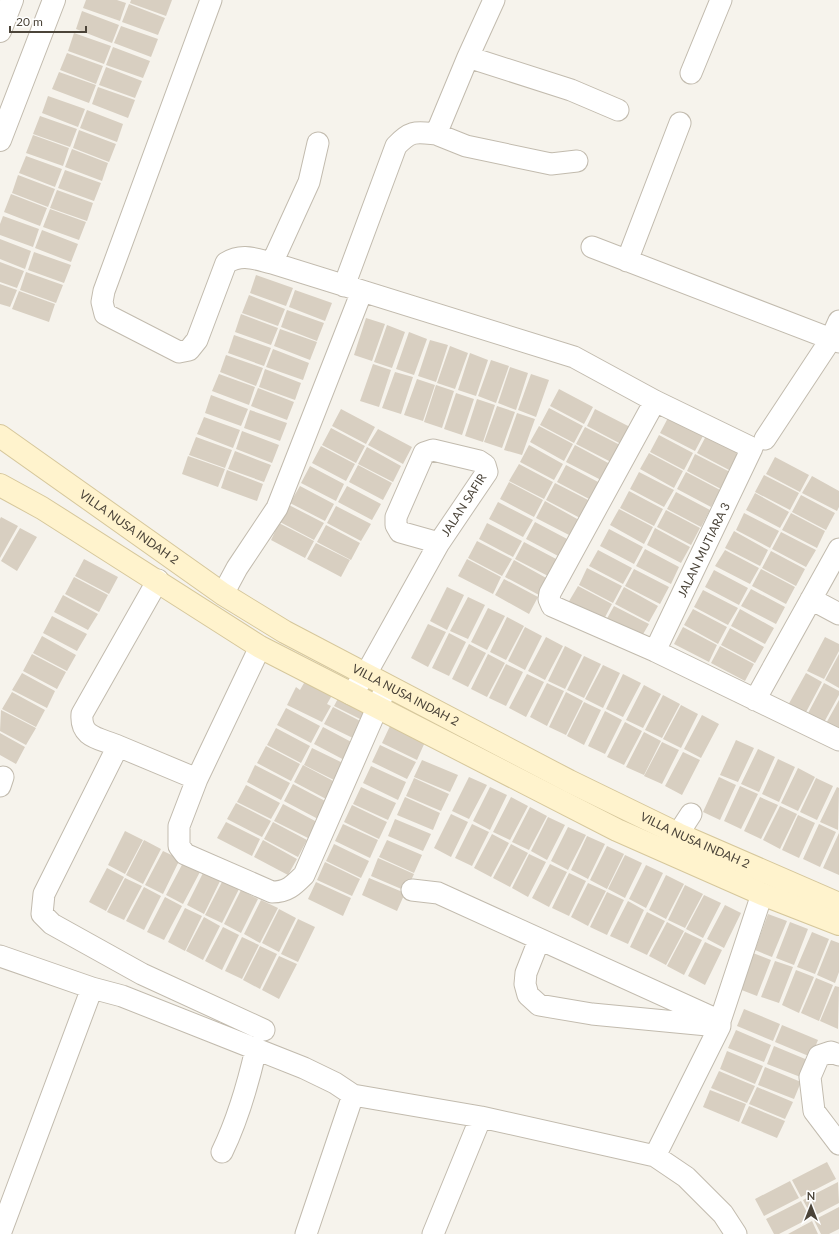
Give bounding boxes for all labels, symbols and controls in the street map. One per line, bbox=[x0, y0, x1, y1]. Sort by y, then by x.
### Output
scale bar bbox=[10, 8, 86, 34]
text: 20 m bbox=[16, 14, 43, 29]
street label: JALAN SAFIR bbox=[438, 470, 490, 539]
street label: VILLA NUSA INDAH 2 bbox=[76, 487, 182, 567]
street label: JALAN MUTIARA 3 bbox=[674, 500, 733, 600]
street label: VILLA NUSA INDAH 2 bbox=[350, 661, 462, 729]
street label: VILLA NUSA INDAH 2 bbox=[638, 809, 752, 871]
north arrow bbox=[791, 1186, 831, 1226]
text: N bbox=[807, 1189, 815, 1202]

